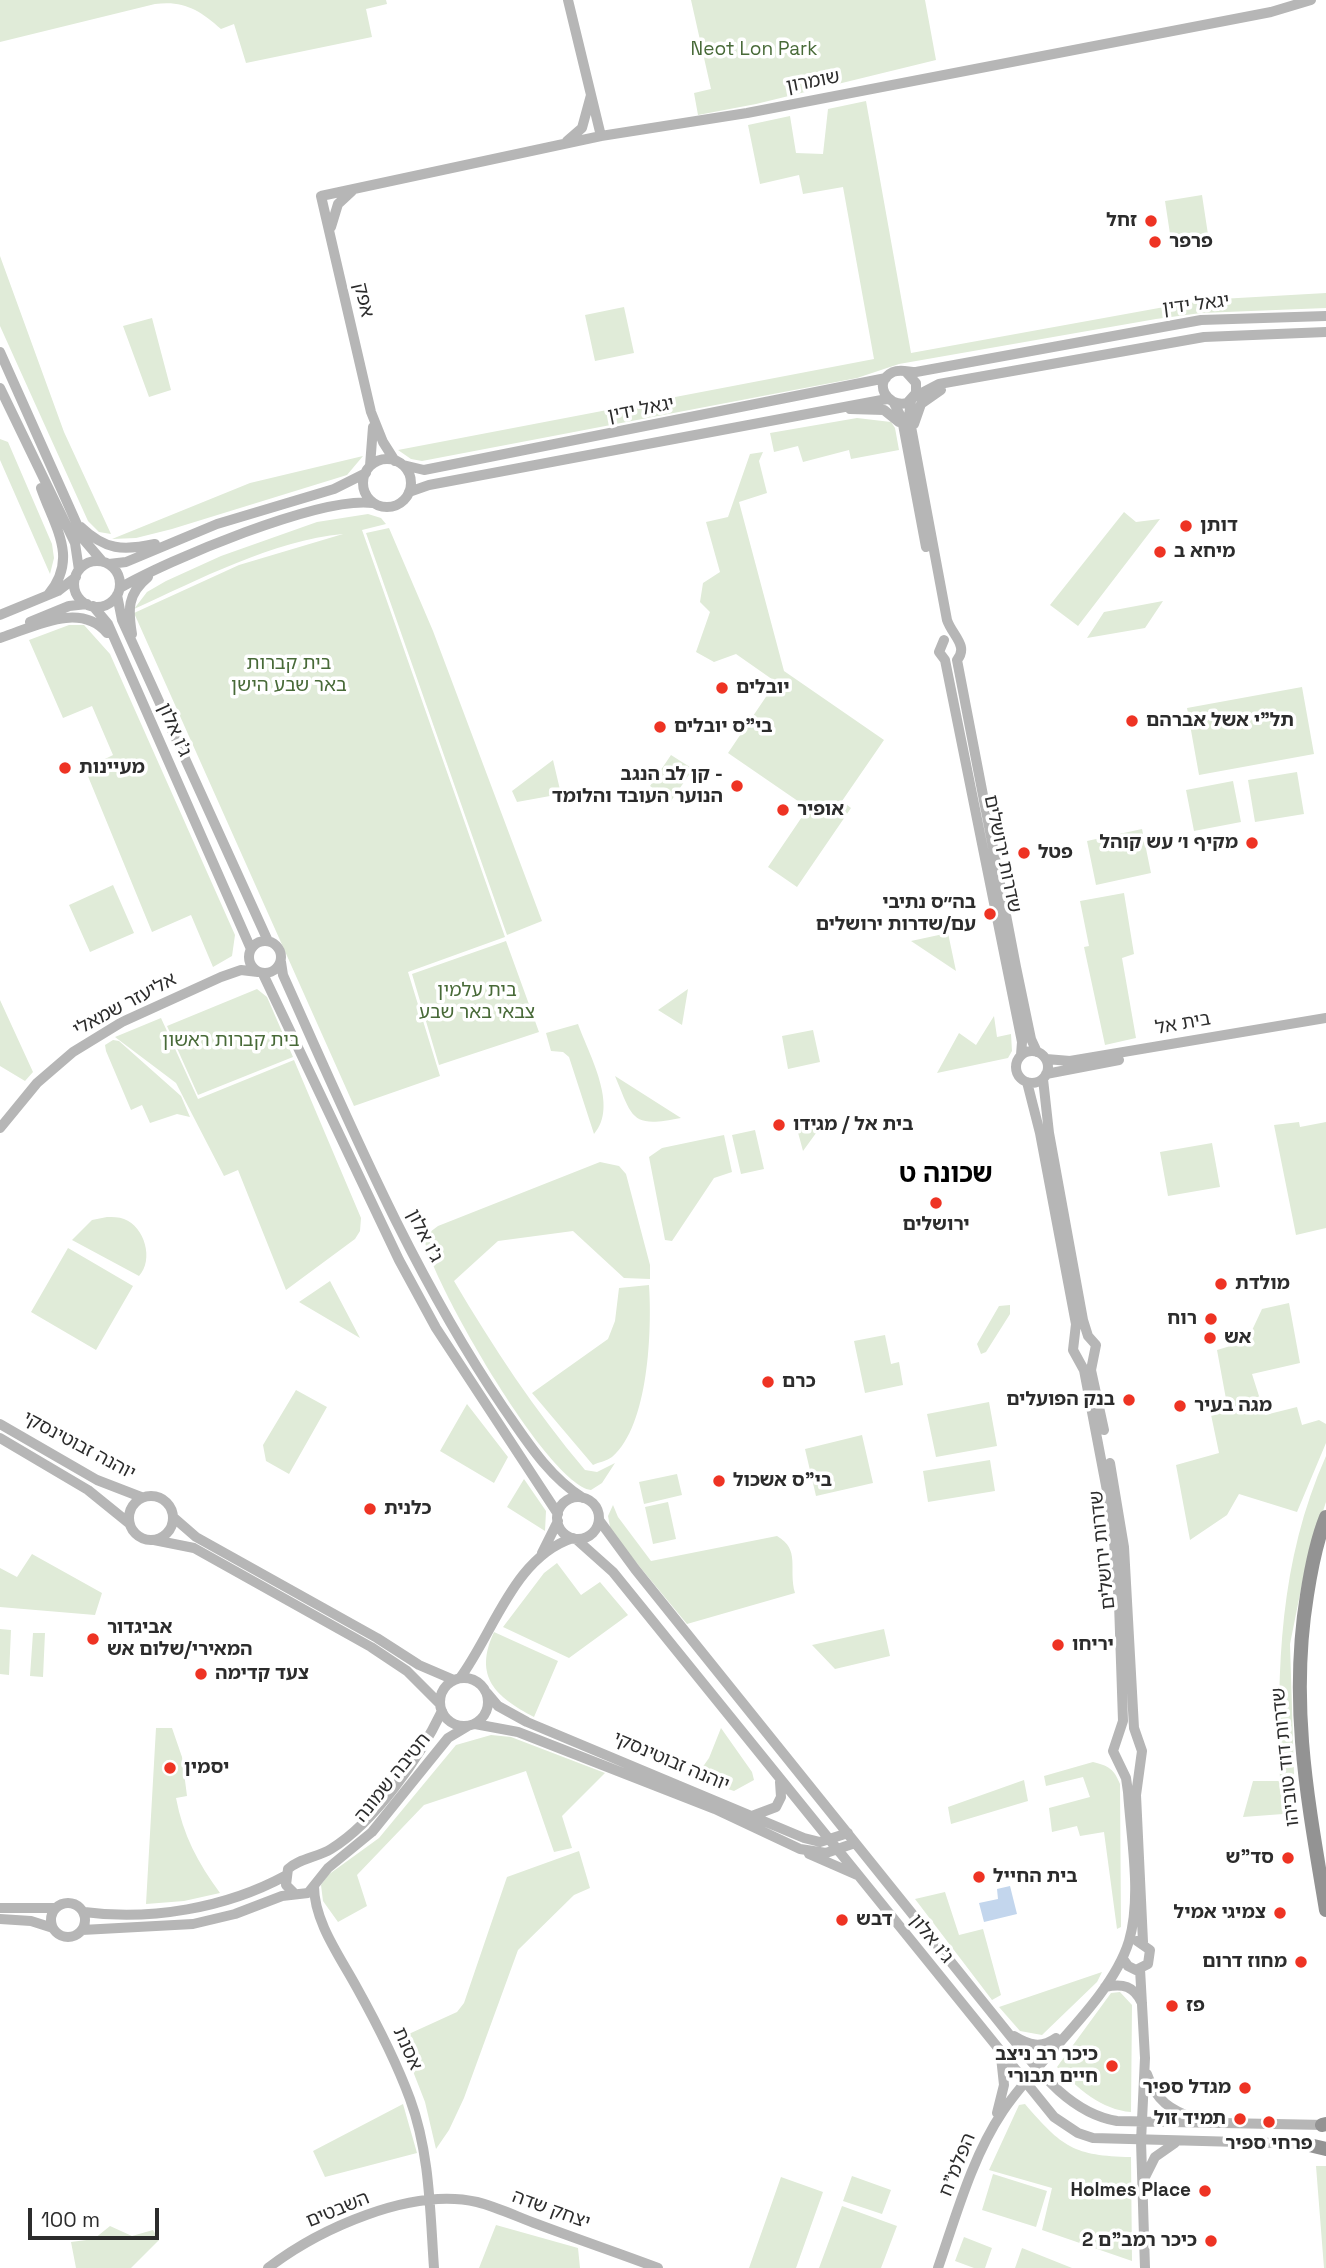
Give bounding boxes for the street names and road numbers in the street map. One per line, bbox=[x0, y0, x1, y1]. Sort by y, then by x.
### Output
street label: שומרון bbox=[784, 66, 842, 98]
street label: אפק bbox=[348, 280, 378, 320]
street label: יגאל ידין bbox=[1161, 290, 1231, 320]
street label: יגאל ידין bbox=[606, 392, 676, 428]
street label: ג'ו אלון bbox=[152, 700, 196, 760]
street label: שדרות ירושלים bbox=[978, 793, 1026, 915]
street label: אליעזר שמאלי bbox=[70, 968, 180, 1042]
street label: בית אל bbox=[1154, 1008, 1212, 1040]
street label: ג'ו אלון bbox=[401, 1206, 447, 1266]
street label: יוהנה זבוטינסקי bbox=[19, 1407, 139, 1485]
street label: שדרות ירושלים bbox=[1085, 1489, 1121, 1611]
street label: שדרות דוד טוביהו bbox=[1267, 1686, 1305, 1828]
street label: יוהנה זבוטינסקי bbox=[609, 1727, 733, 1797]
street label: חטיבה שמונה bbox=[350, 1729, 436, 1827]
street label: ג'ו אלון bbox=[904, 1910, 958, 1968]
street label: אסנת bbox=[388, 2024, 426, 2074]
street label: הפלמ"ח bbox=[935, 2130, 981, 2200]
street label: יצחק שדה bbox=[509, 2185, 593, 2235]
street label: השבטים bbox=[303, 2187, 373, 2233]

